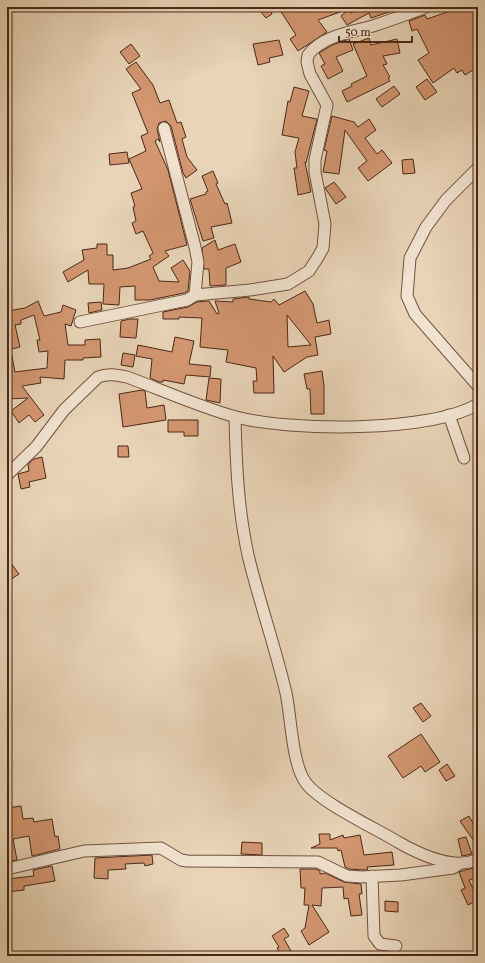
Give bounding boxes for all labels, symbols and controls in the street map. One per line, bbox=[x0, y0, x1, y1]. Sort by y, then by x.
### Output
scale bar bbox=[339, 18, 412, 44]
text: 50 m bbox=[345, 25, 371, 41]

